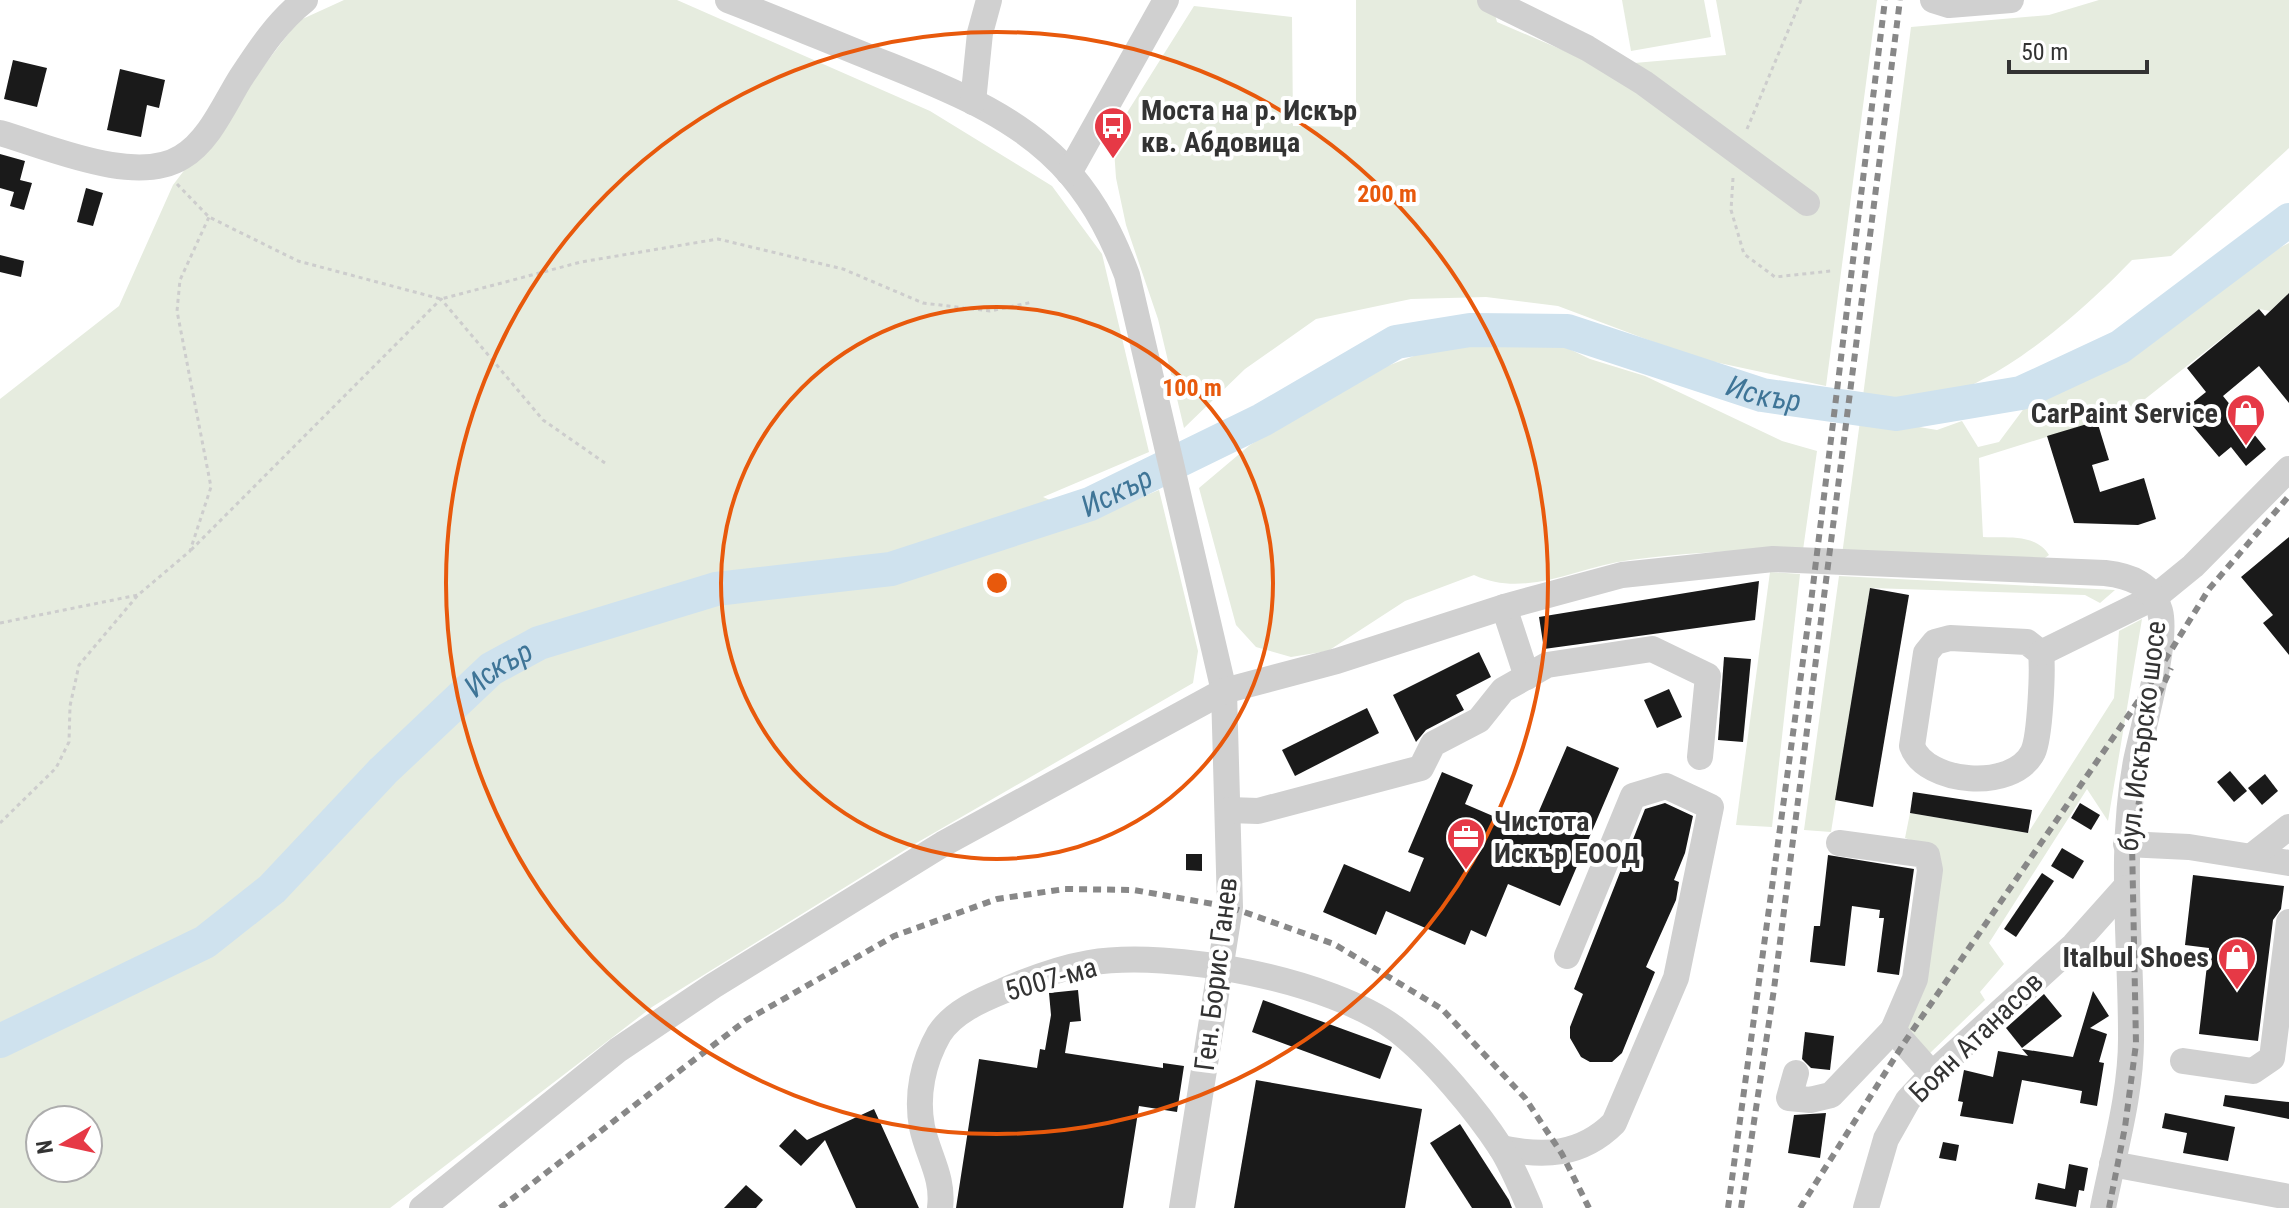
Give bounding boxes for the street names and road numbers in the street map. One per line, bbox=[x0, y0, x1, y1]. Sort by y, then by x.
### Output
street label: бул. Искърско шосе bbox=[2111, 619, 2173, 853]
street label: Ген. Борис Ганев bbox=[1188, 875, 1244, 1073]
street label: 5007-ма bbox=[1001, 950, 1101, 1008]
street label: Боян Атанасов bbox=[1902, 965, 2050, 1109]

